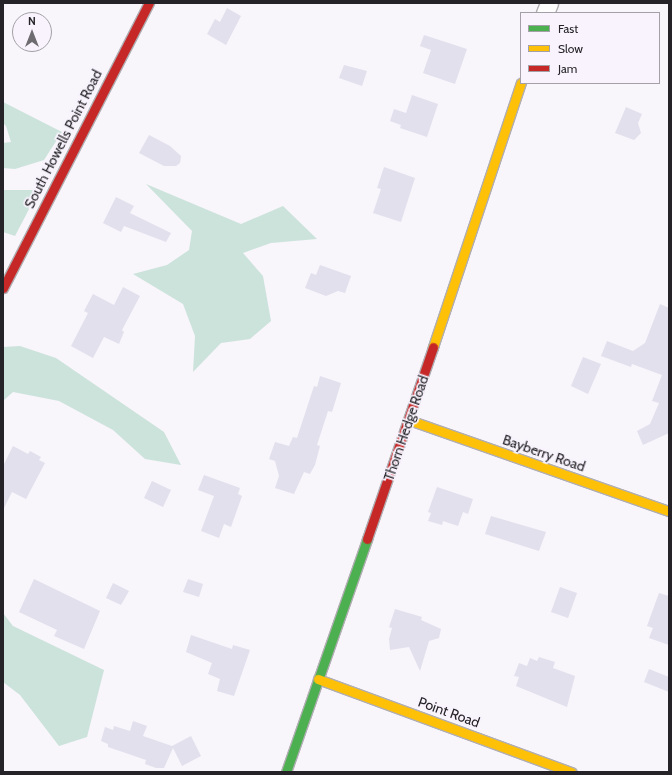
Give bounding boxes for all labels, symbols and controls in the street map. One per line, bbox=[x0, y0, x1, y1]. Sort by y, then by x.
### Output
north arrow bbox=[12, 12, 52, 52]
legend bbox=[520, 12, 660, 84]
text: N bbox=[28, 14, 36, 28]
text: Fast bbox=[558, 21, 578, 36]
text: Slow bbox=[558, 41, 583, 56]
text: Jam bbox=[558, 61, 577, 76]
street label: South Howells Point Road bbox=[21, 67, 105, 211]
street label: Thorn Hedge Road bbox=[380, 373, 432, 483]
street label: Bayberry Road bbox=[500, 431, 588, 475]
street label: Point Road bbox=[416, 693, 482, 731]

